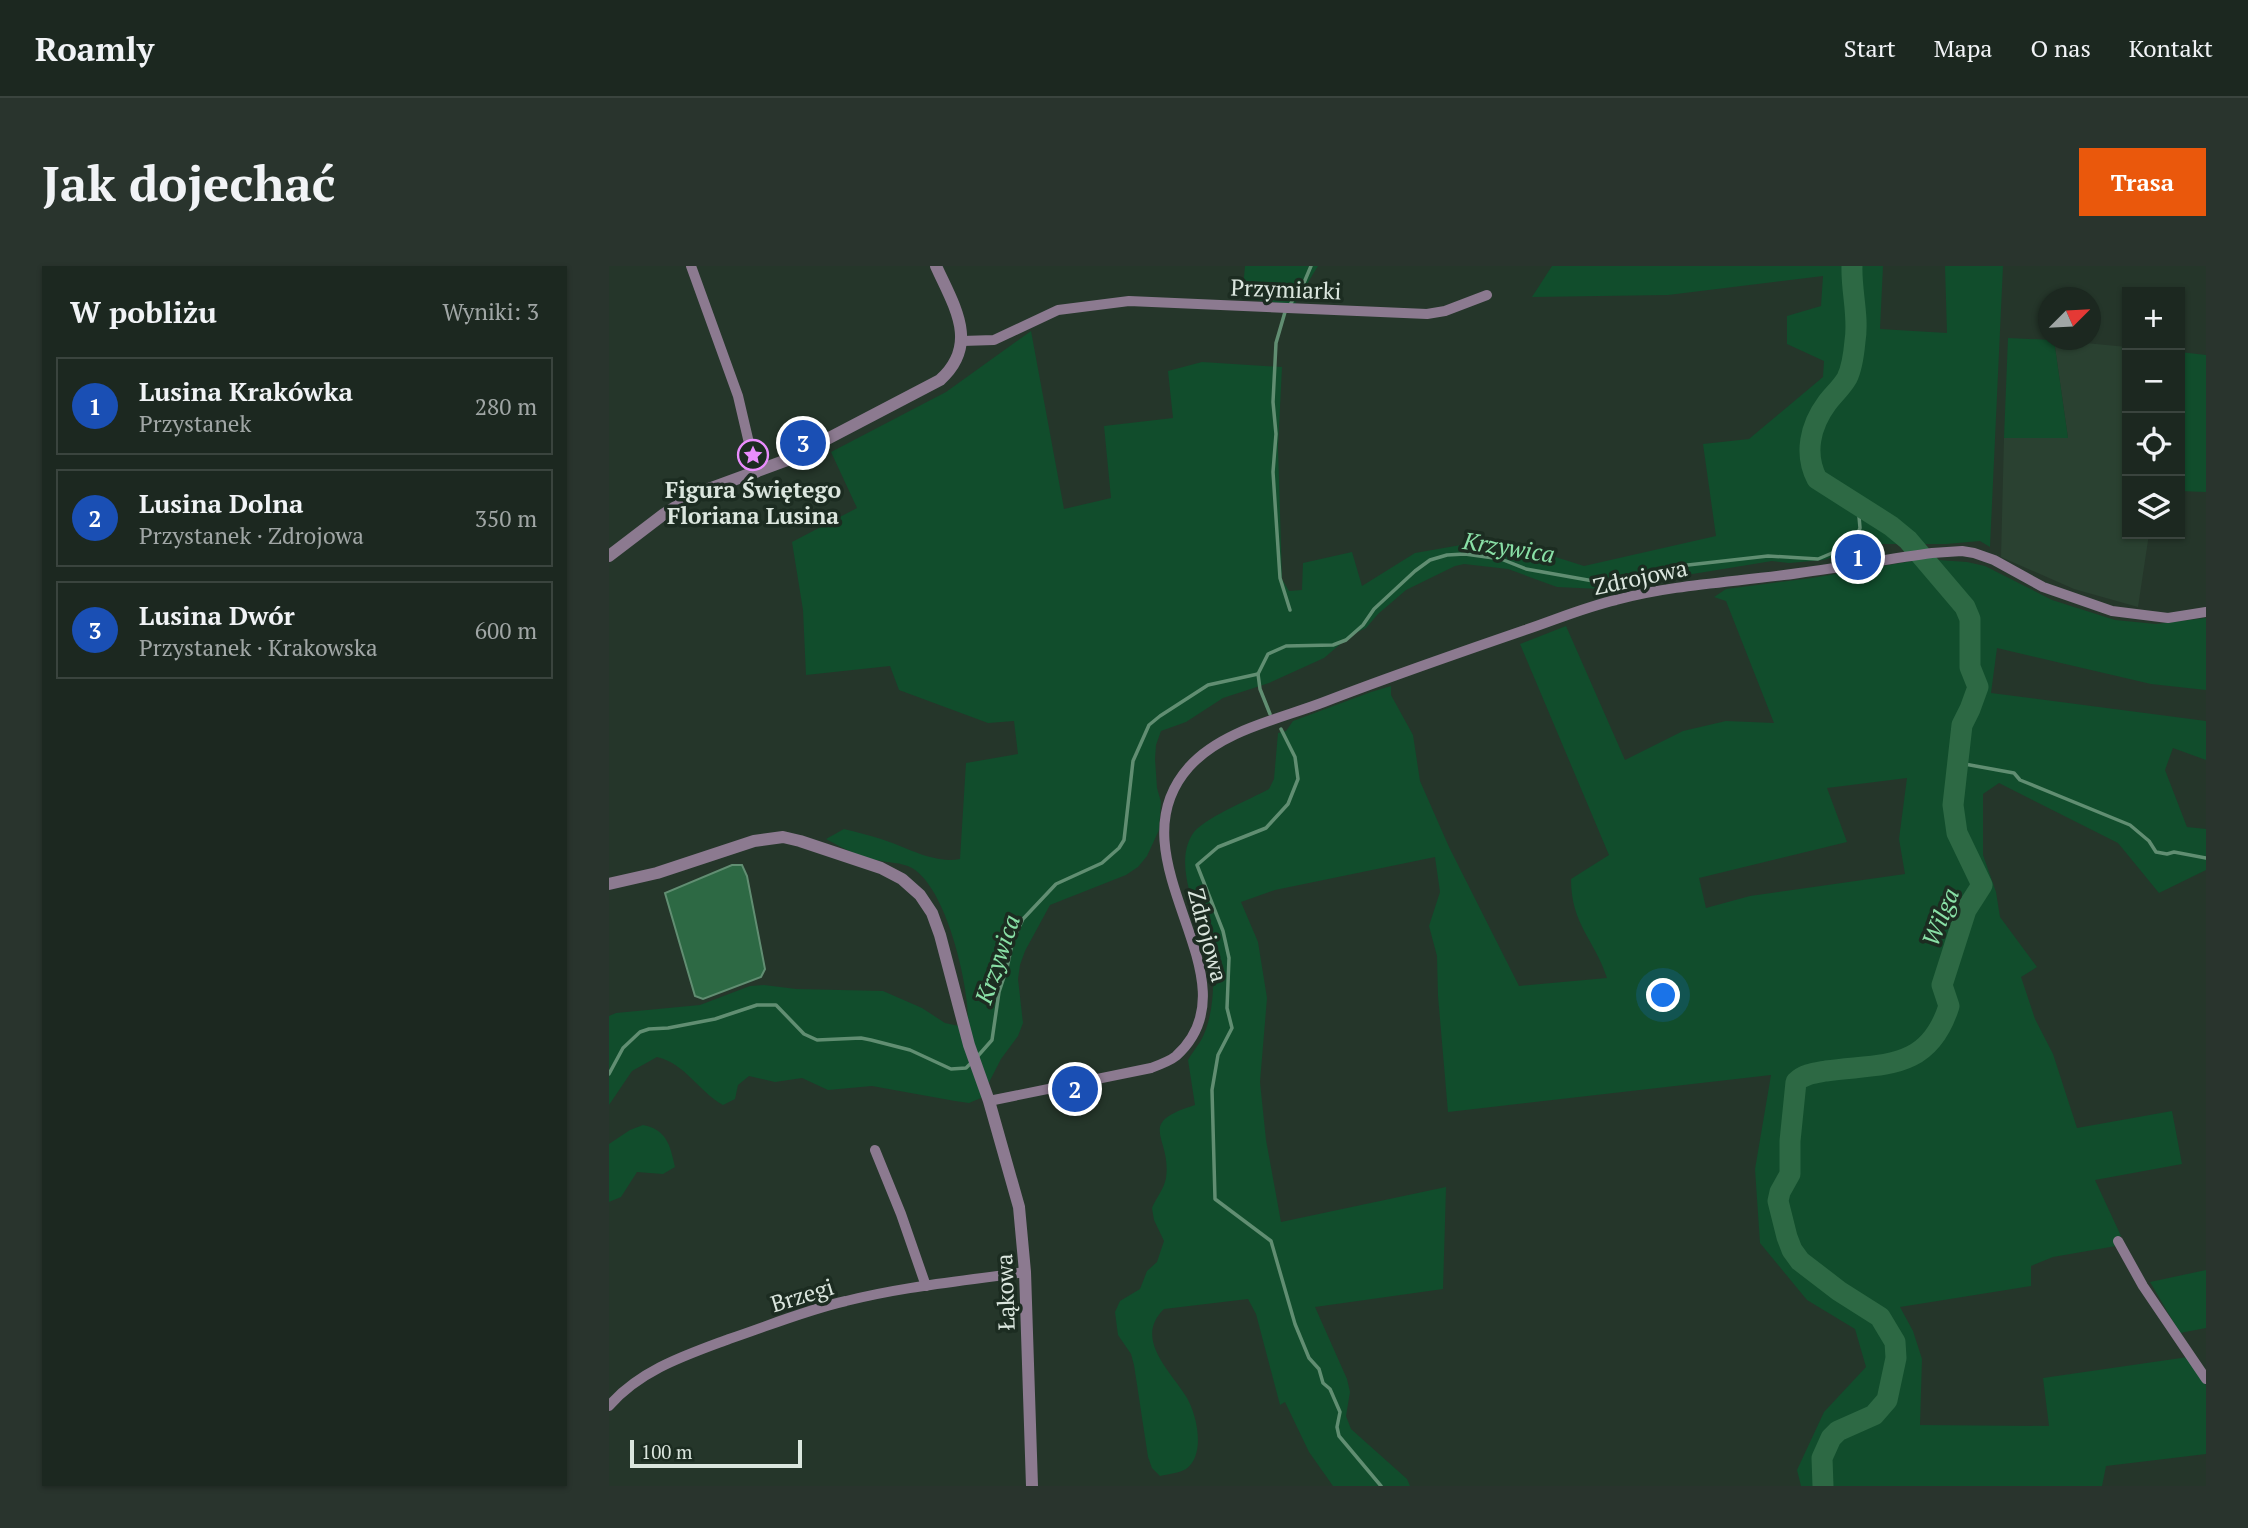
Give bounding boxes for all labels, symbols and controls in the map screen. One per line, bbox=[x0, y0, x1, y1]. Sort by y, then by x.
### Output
text: Roamly bbox=[35, 27, 154, 70]
text: Start bbox=[1844, 32, 1896, 64]
text: Mapa bbox=[1934, 32, 1992, 64]
text: O nas bbox=[2030, 32, 2091, 64]
text: Kontakt bbox=[2129, 32, 2213, 64]
button: Trasa bbox=[2079, 148, 2206, 216]
text: Jak dojechać bbox=[42, 150, 336, 215]
street label: Przymiarki bbox=[1230, 272, 1342, 306]
north arrow bbox=[2038, 287, 2101, 350]
map controls bbox=[2122, 287, 2185, 539]
button: + bbox=[2122, 287, 2185, 350]
text: W pobliżu bbox=[70, 292, 217, 332]
text: Wyniki: 3 bbox=[442, 296, 539, 327]
button: − bbox=[2122, 350, 2185, 413]
text: Lusina Krakówka bbox=[139, 374, 353, 408]
text: 1 bbox=[89, 391, 102, 422]
text: 280 m bbox=[475, 391, 537, 422]
text: Przystanek bbox=[139, 408, 251, 439]
button: locate bbox=[2122, 413, 2185, 476]
pin: 3 bbox=[780, 417, 826, 469]
place icon: Figura Świętego Floriana Lusina bbox=[736, 438, 770, 472]
place label: Figura Świętego Floriana Lusina bbox=[665, 474, 841, 531]
button: layers bbox=[2122, 476, 2185, 539]
text: Lusina Dolna bbox=[139, 486, 303, 520]
text: 2 bbox=[89, 503, 102, 534]
text: 350 m bbox=[475, 503, 537, 534]
text: Przystanek · Zdrojowa bbox=[139, 520, 364, 551]
water label: Krzywica bbox=[1460, 524, 1557, 570]
pin: 1 bbox=[1835, 531, 1881, 583]
street label: Zdrojowa bbox=[1590, 552, 1690, 602]
text: Lusina Dwór bbox=[139, 598, 295, 632]
text: 3 bbox=[89, 615, 102, 646]
text: 600 m bbox=[475, 615, 537, 646]
text: Przystanek · Krakowska bbox=[139, 632, 378, 663]
water label: Wilga bbox=[1914, 883, 1966, 951]
street label: Zdrojowa bbox=[1181, 885, 1235, 986]
water label: Krzywica bbox=[967, 910, 1027, 1009]
your location bbox=[1646, 978, 1680, 1012]
pin: 2 bbox=[1052, 1063, 1098, 1115]
street label: Łąkowa bbox=[988, 1253, 1022, 1331]
street label: Brzegi bbox=[767, 1271, 837, 1319]
scale bar bbox=[630, 1437, 801, 1469]
text: 100 m bbox=[641, 1439, 692, 1464]

